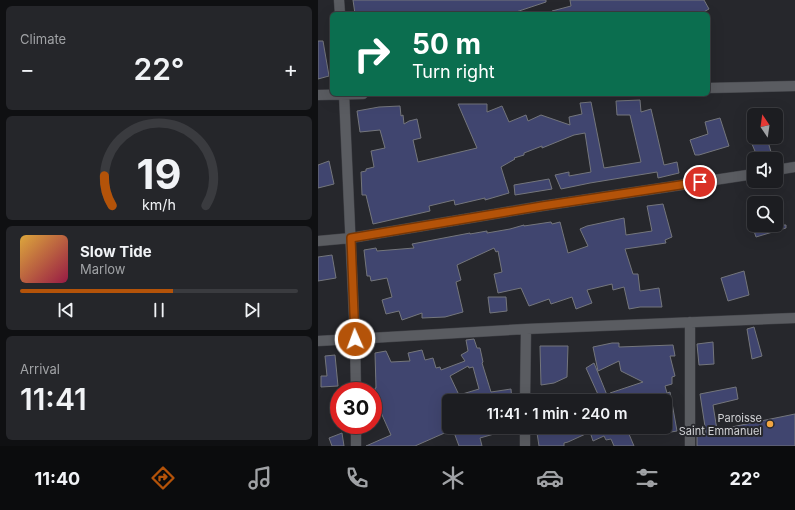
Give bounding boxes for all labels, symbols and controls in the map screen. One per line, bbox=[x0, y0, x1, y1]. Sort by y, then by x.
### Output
text: 50 m bbox=[412, 27, 481, 61]
icon: right bbox=[346, 28, 398, 80]
text: Climate bbox=[20, 31, 66, 47]
text: 22° bbox=[133, 51, 185, 87]
text: − bbox=[20, 56, 35, 82]
text: + bbox=[283, 56, 298, 82]
text: Turn right bbox=[412, 61, 495, 82]
north arrow bbox=[747, 108, 783, 144]
map controls bbox=[747, 108, 783, 232]
text: 19 bbox=[137, 149, 181, 199]
button: sound bbox=[747, 152, 783, 188]
pin bbox=[683, 165, 717, 199]
icon: arrive bbox=[689, 171, 711, 193]
text: km/h bbox=[142, 196, 176, 213]
button: search bbox=[747, 196, 783, 232]
text: Slow Tide bbox=[80, 242, 152, 261]
text: Marlow bbox=[80, 261, 126, 277]
icon: previous bbox=[55, 299, 77, 321]
icon: pause bbox=[148, 299, 170, 321]
icon: next bbox=[241, 299, 263, 321]
position arrow bbox=[334, 318, 376, 360]
text: Arrival bbox=[20, 361, 60, 377]
text: 11:41 bbox=[20, 381, 87, 417]
speed limit sign: 30 bbox=[330, 382, 382, 434]
text: 11:41 · 1 min · 240 m bbox=[486, 404, 628, 423]
place label: Paroisse Saint Emmanuel bbox=[679, 411, 762, 438]
marker: Paroisse Saint Emmanuel bbox=[765, 419, 775, 429]
icon: directions bbox=[149, 464, 177, 492]
icon: music bbox=[246, 464, 274, 492]
icon: phone bbox=[343, 464, 371, 492]
icon: climate bbox=[439, 464, 467, 492]
icon: car bbox=[536, 464, 564, 492]
icon: filters bbox=[633, 464, 661, 492]
text: 11:40 bbox=[34, 468, 80, 489]
text: 22° bbox=[730, 468, 761, 489]

